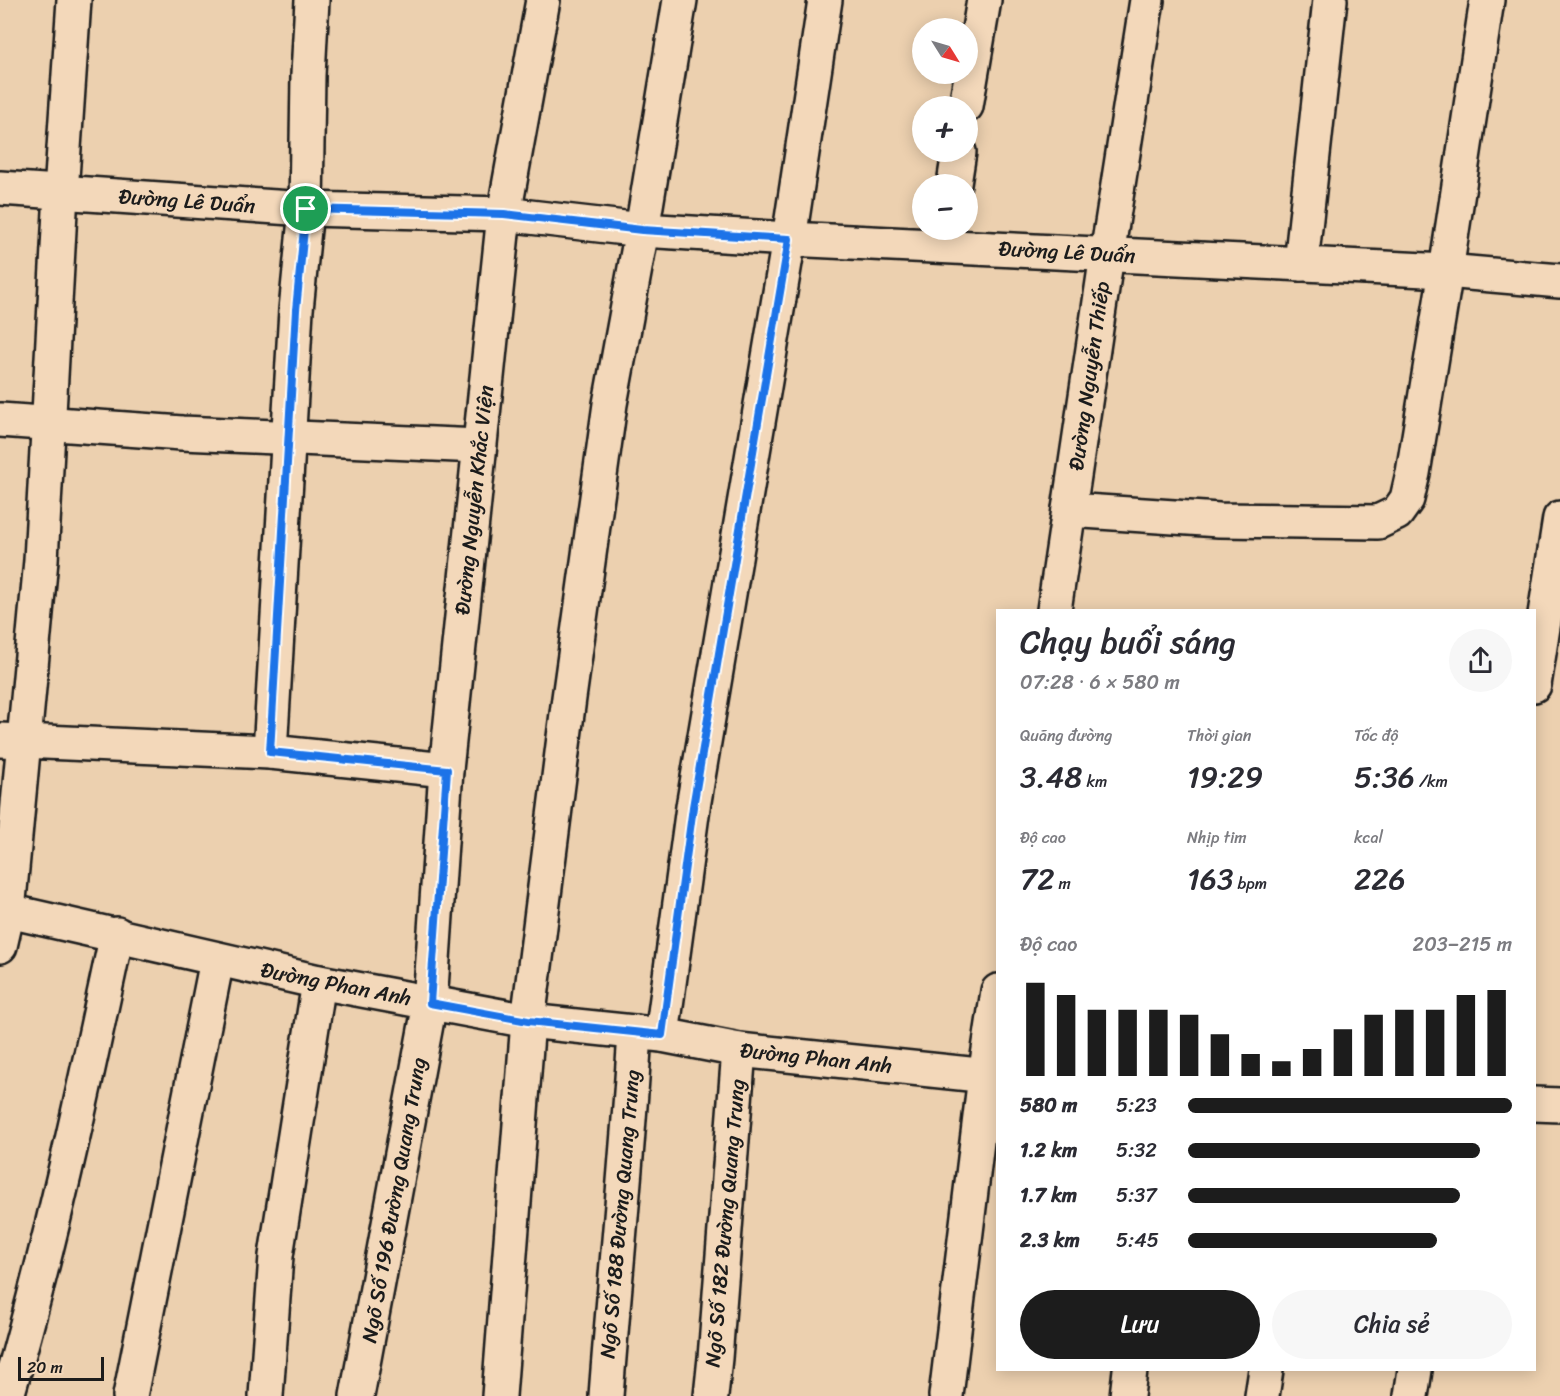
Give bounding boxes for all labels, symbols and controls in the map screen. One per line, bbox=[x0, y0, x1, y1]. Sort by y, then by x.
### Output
north arrow bbox=[912, 18, 978, 84]
map controls bbox=[912, 18, 978, 240]
button: + bbox=[912, 96, 978, 162]
button: − bbox=[912, 174, 978, 240]
street label: Đường Lê Duẩn bbox=[117, 177, 257, 225]
pin bbox=[280, 183, 331, 234]
icon: arrive bbox=[289, 192, 322, 225]
street label: Đường Lê Duẩn bbox=[998, 229, 1136, 275]
street label: Đường Nguyễn Thiếp bbox=[1057, 279, 1121, 473]
street label: Đường Nguyễn Khắc Viện bbox=[443, 383, 505, 617]
text: Chạy buổi sáng bbox=[1020, 613, 1236, 671]
button: share bbox=[1449, 629, 1512, 692]
text: 07:28 · 6 × 580 m bbox=[1020, 665, 1180, 700]
text: Quãng đường bbox=[1020, 721, 1112, 750]
text: Thời gian bbox=[1187, 721, 1251, 750]
text: Tốc độ bbox=[1354, 721, 1398, 750]
text: 3.48 bbox=[1020, 750, 1082, 804]
text: 19:29 bbox=[1187, 750, 1263, 804]
text: 5:36 bbox=[1354, 750, 1415, 804]
text: km bbox=[1082, 767, 1107, 796]
text: /km bbox=[1415, 767, 1448, 796]
text: Độ cao bbox=[1020, 823, 1066, 852]
text: Nhịp tim bbox=[1187, 823, 1247, 852]
text: kcal bbox=[1354, 823, 1383, 852]
text: 72 bbox=[1020, 852, 1054, 906]
text: 163 bbox=[1187, 852, 1233, 906]
text: 226 bbox=[1354, 852, 1406, 906]
text: m bbox=[1054, 869, 1071, 898]
text: bpm bbox=[1233, 869, 1267, 898]
text: Độ cao bbox=[1020, 927, 1078, 962]
text: 203–215 m bbox=[1413, 927, 1512, 962]
street label: Đường Phan Anh bbox=[257, 951, 415, 1017]
street label: Đường Phan Anh bbox=[738, 1031, 894, 1085]
street label: Ngõ Số 196 Đường Quang Trung bbox=[350, 1054, 438, 1346]
street label: Ngõ Số 188 Đường Quang Trung bbox=[588, 1068, 652, 1360]
street label: Ngõ Số 182 Đường Quang Trung bbox=[693, 1077, 757, 1369]
text: 580 m bbox=[1020, 1088, 1077, 1123]
text: 5:23 bbox=[1116, 1088, 1157, 1123]
text: 1.2 km bbox=[1020, 1133, 1077, 1168]
text: 5:32 bbox=[1116, 1133, 1157, 1168]
text: 1.7 km bbox=[1020, 1178, 1077, 1213]
text: 5:37 bbox=[1116, 1178, 1157, 1213]
text: 2.3 km bbox=[1020, 1223, 1080, 1258]
text: 5:45 bbox=[1116, 1223, 1159, 1258]
button: Lưu bbox=[1020, 1290, 1260, 1359]
button: Chia sẻ bbox=[1272, 1290, 1512, 1359]
text: 20 m bbox=[27, 1353, 63, 1382]
scale bar bbox=[18, 1354, 104, 1382]

